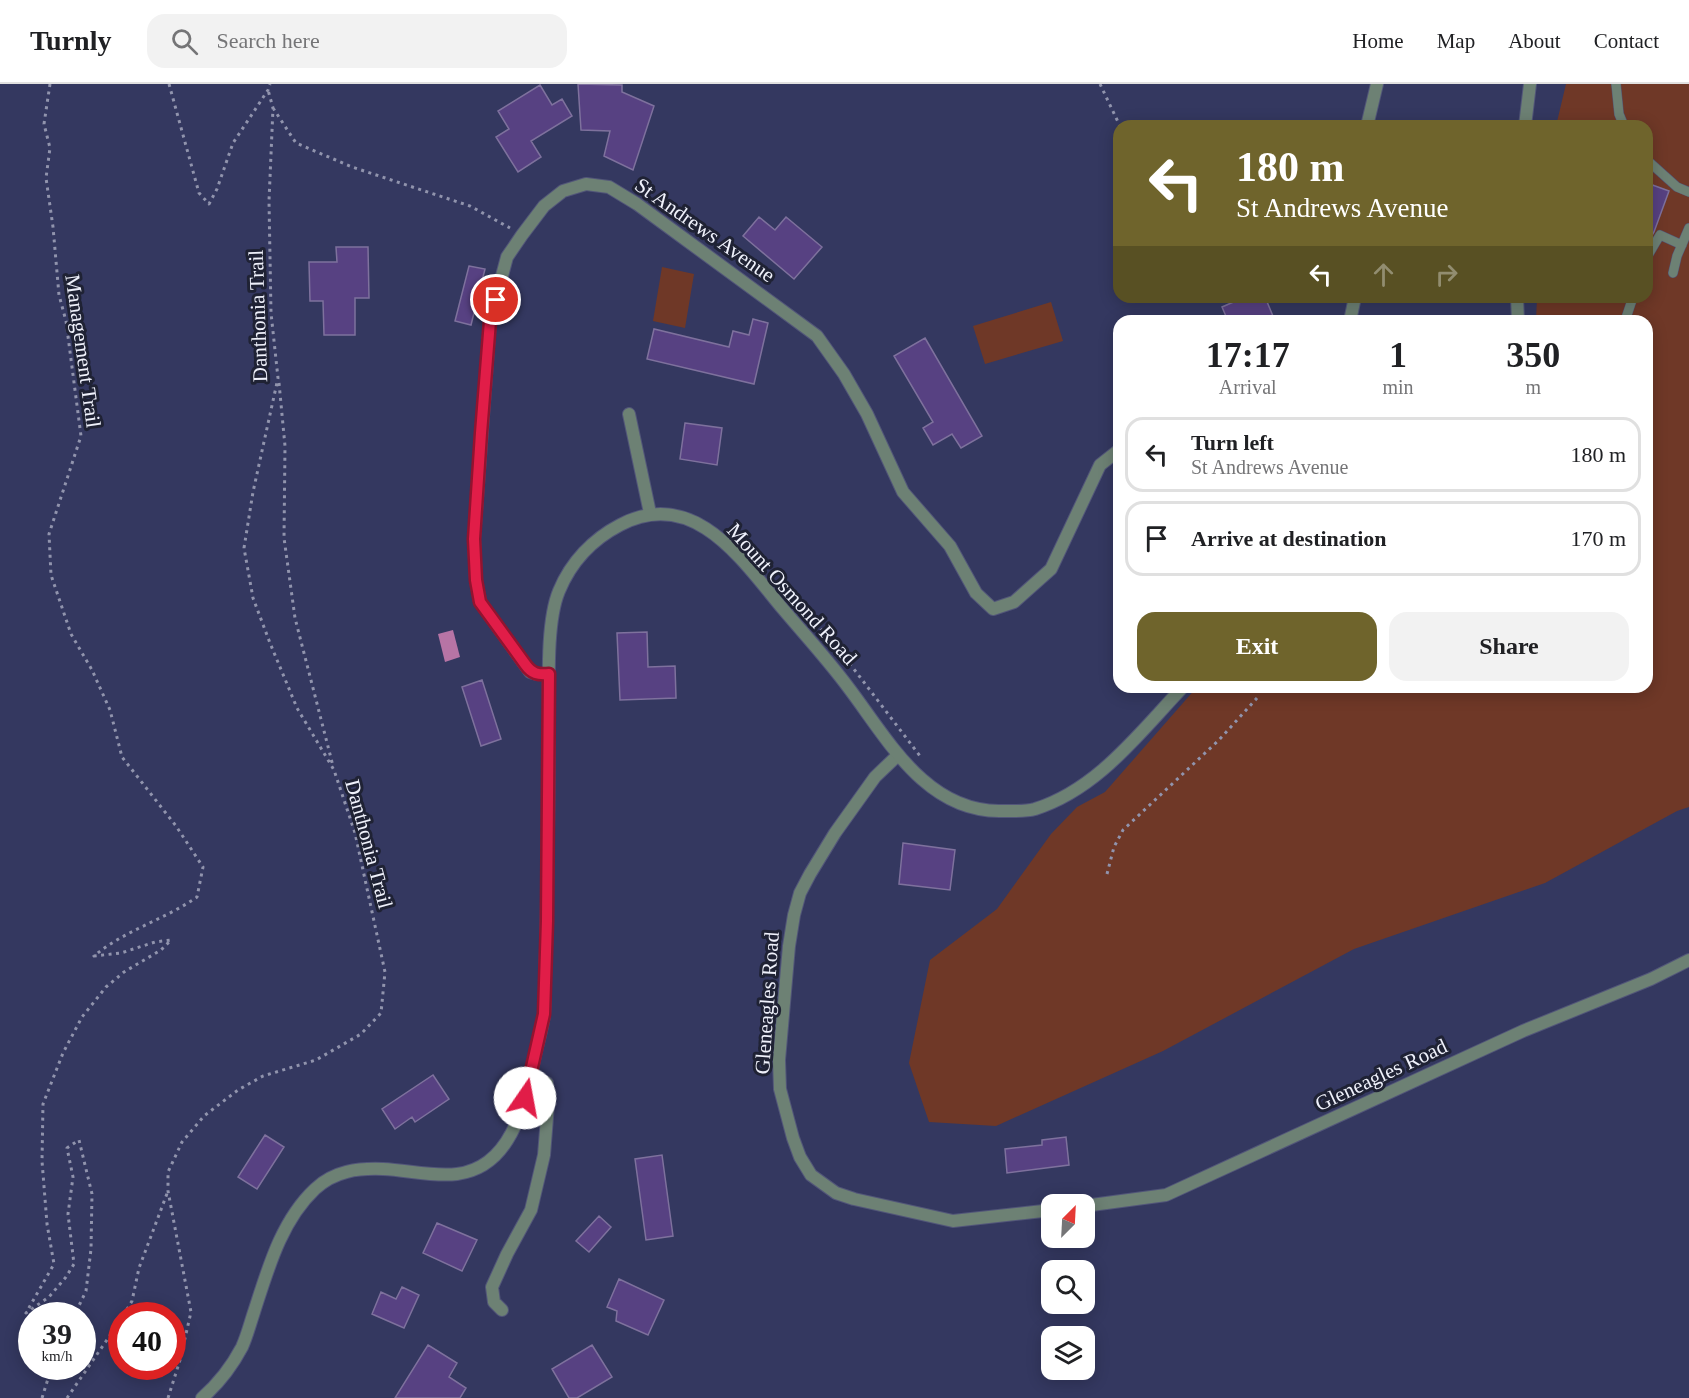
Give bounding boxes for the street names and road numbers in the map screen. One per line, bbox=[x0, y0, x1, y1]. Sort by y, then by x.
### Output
street label: St Andrews Avenue bbox=[630, 173, 780, 287]
street label: Danthonia Trail bbox=[244, 249, 272, 383]
street label: Management Trail bbox=[60, 273, 106, 429]
street label: Mount Osmond Road bbox=[722, 518, 862, 670]
street label: Danthonia Trail bbox=[340, 777, 398, 911]
street label: Gleneagles Road bbox=[750, 930, 784, 1075]
street label: Gleneagles Road bbox=[1311, 1034, 1451, 1116]

